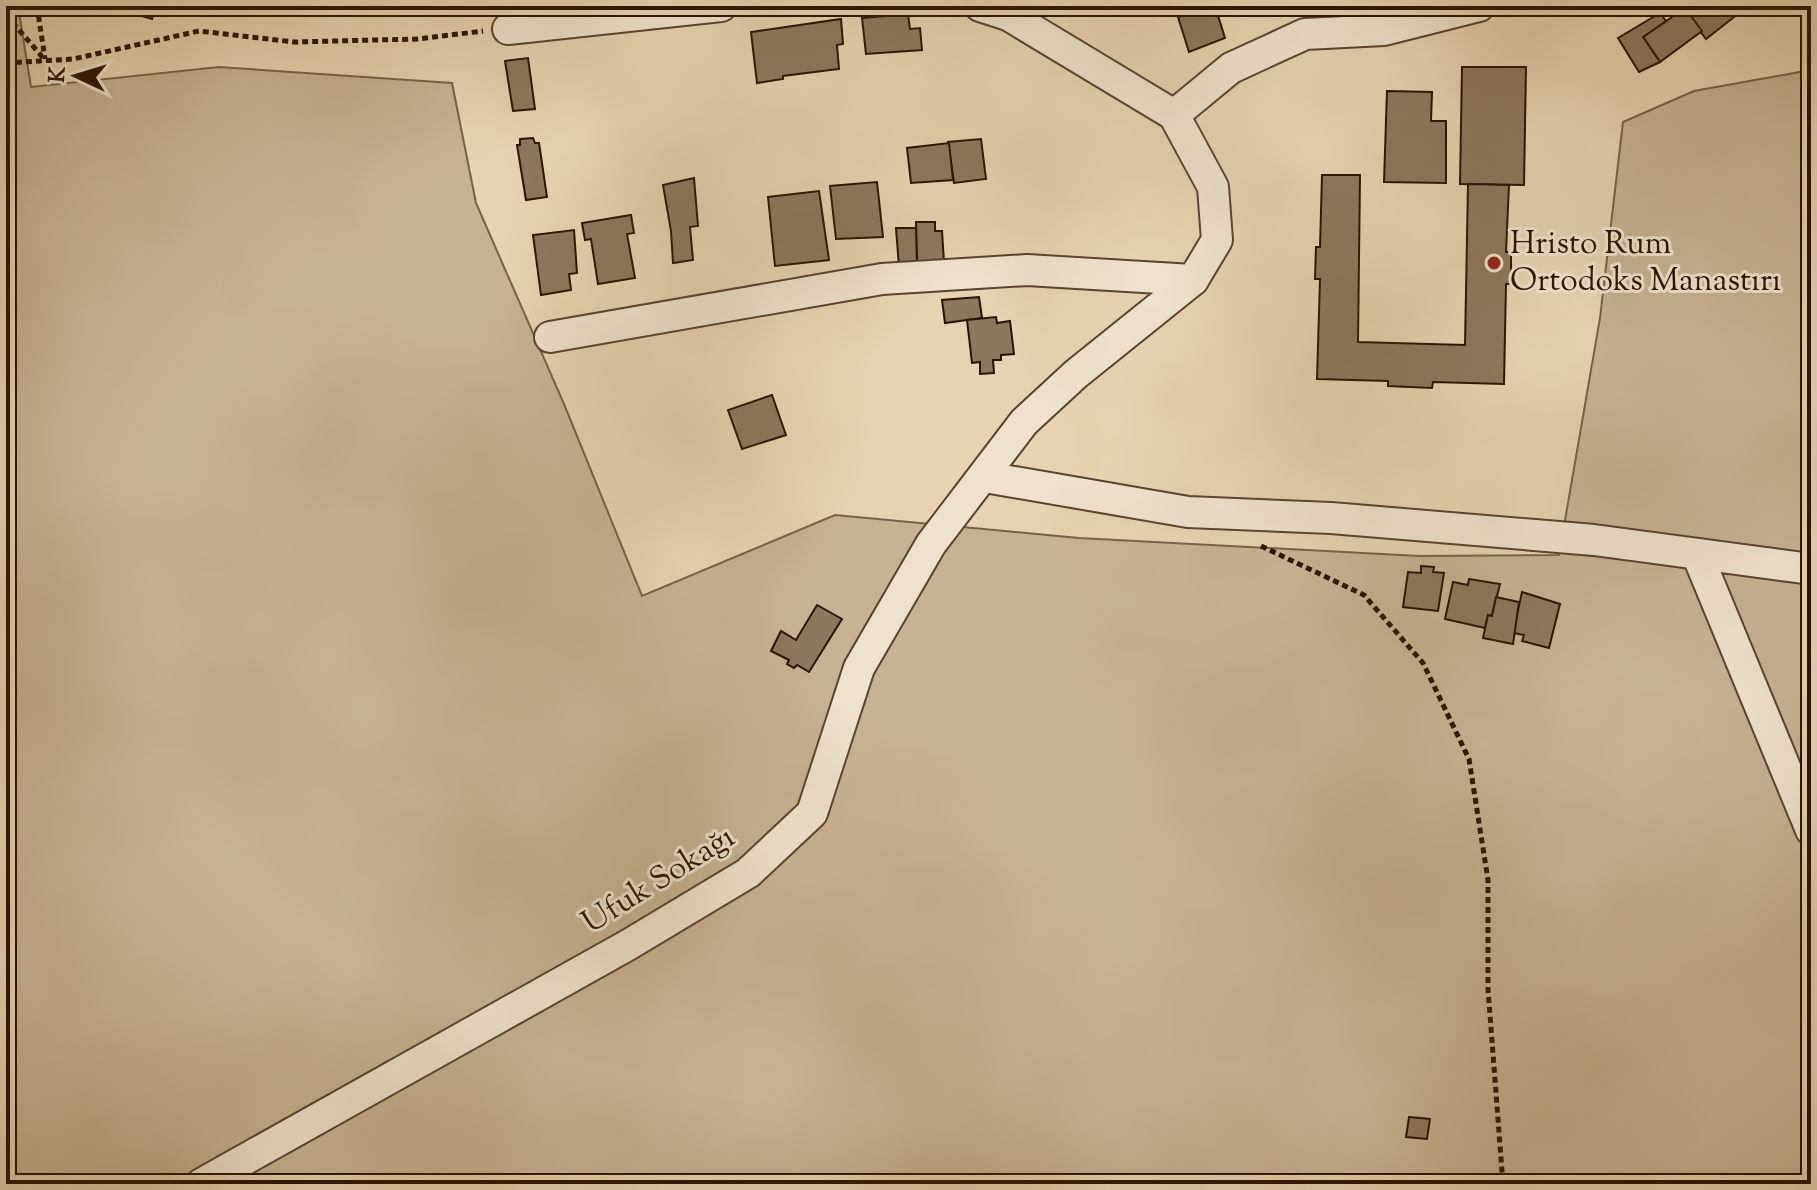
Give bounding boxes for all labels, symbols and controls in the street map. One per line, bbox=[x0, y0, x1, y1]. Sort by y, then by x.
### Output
north arrow bbox=[36, 36, 116, 116]
text: K bbox=[43, 66, 76, 84]
place label: Hristo Rum Ortodoks Manastırı bbox=[1510, 222, 1781, 305]
marker: Hristo Rum Ortodoks Manastırı bbox=[1485, 254, 1503, 272]
street label: Ufuk Sokağı bbox=[574, 816, 744, 946]

